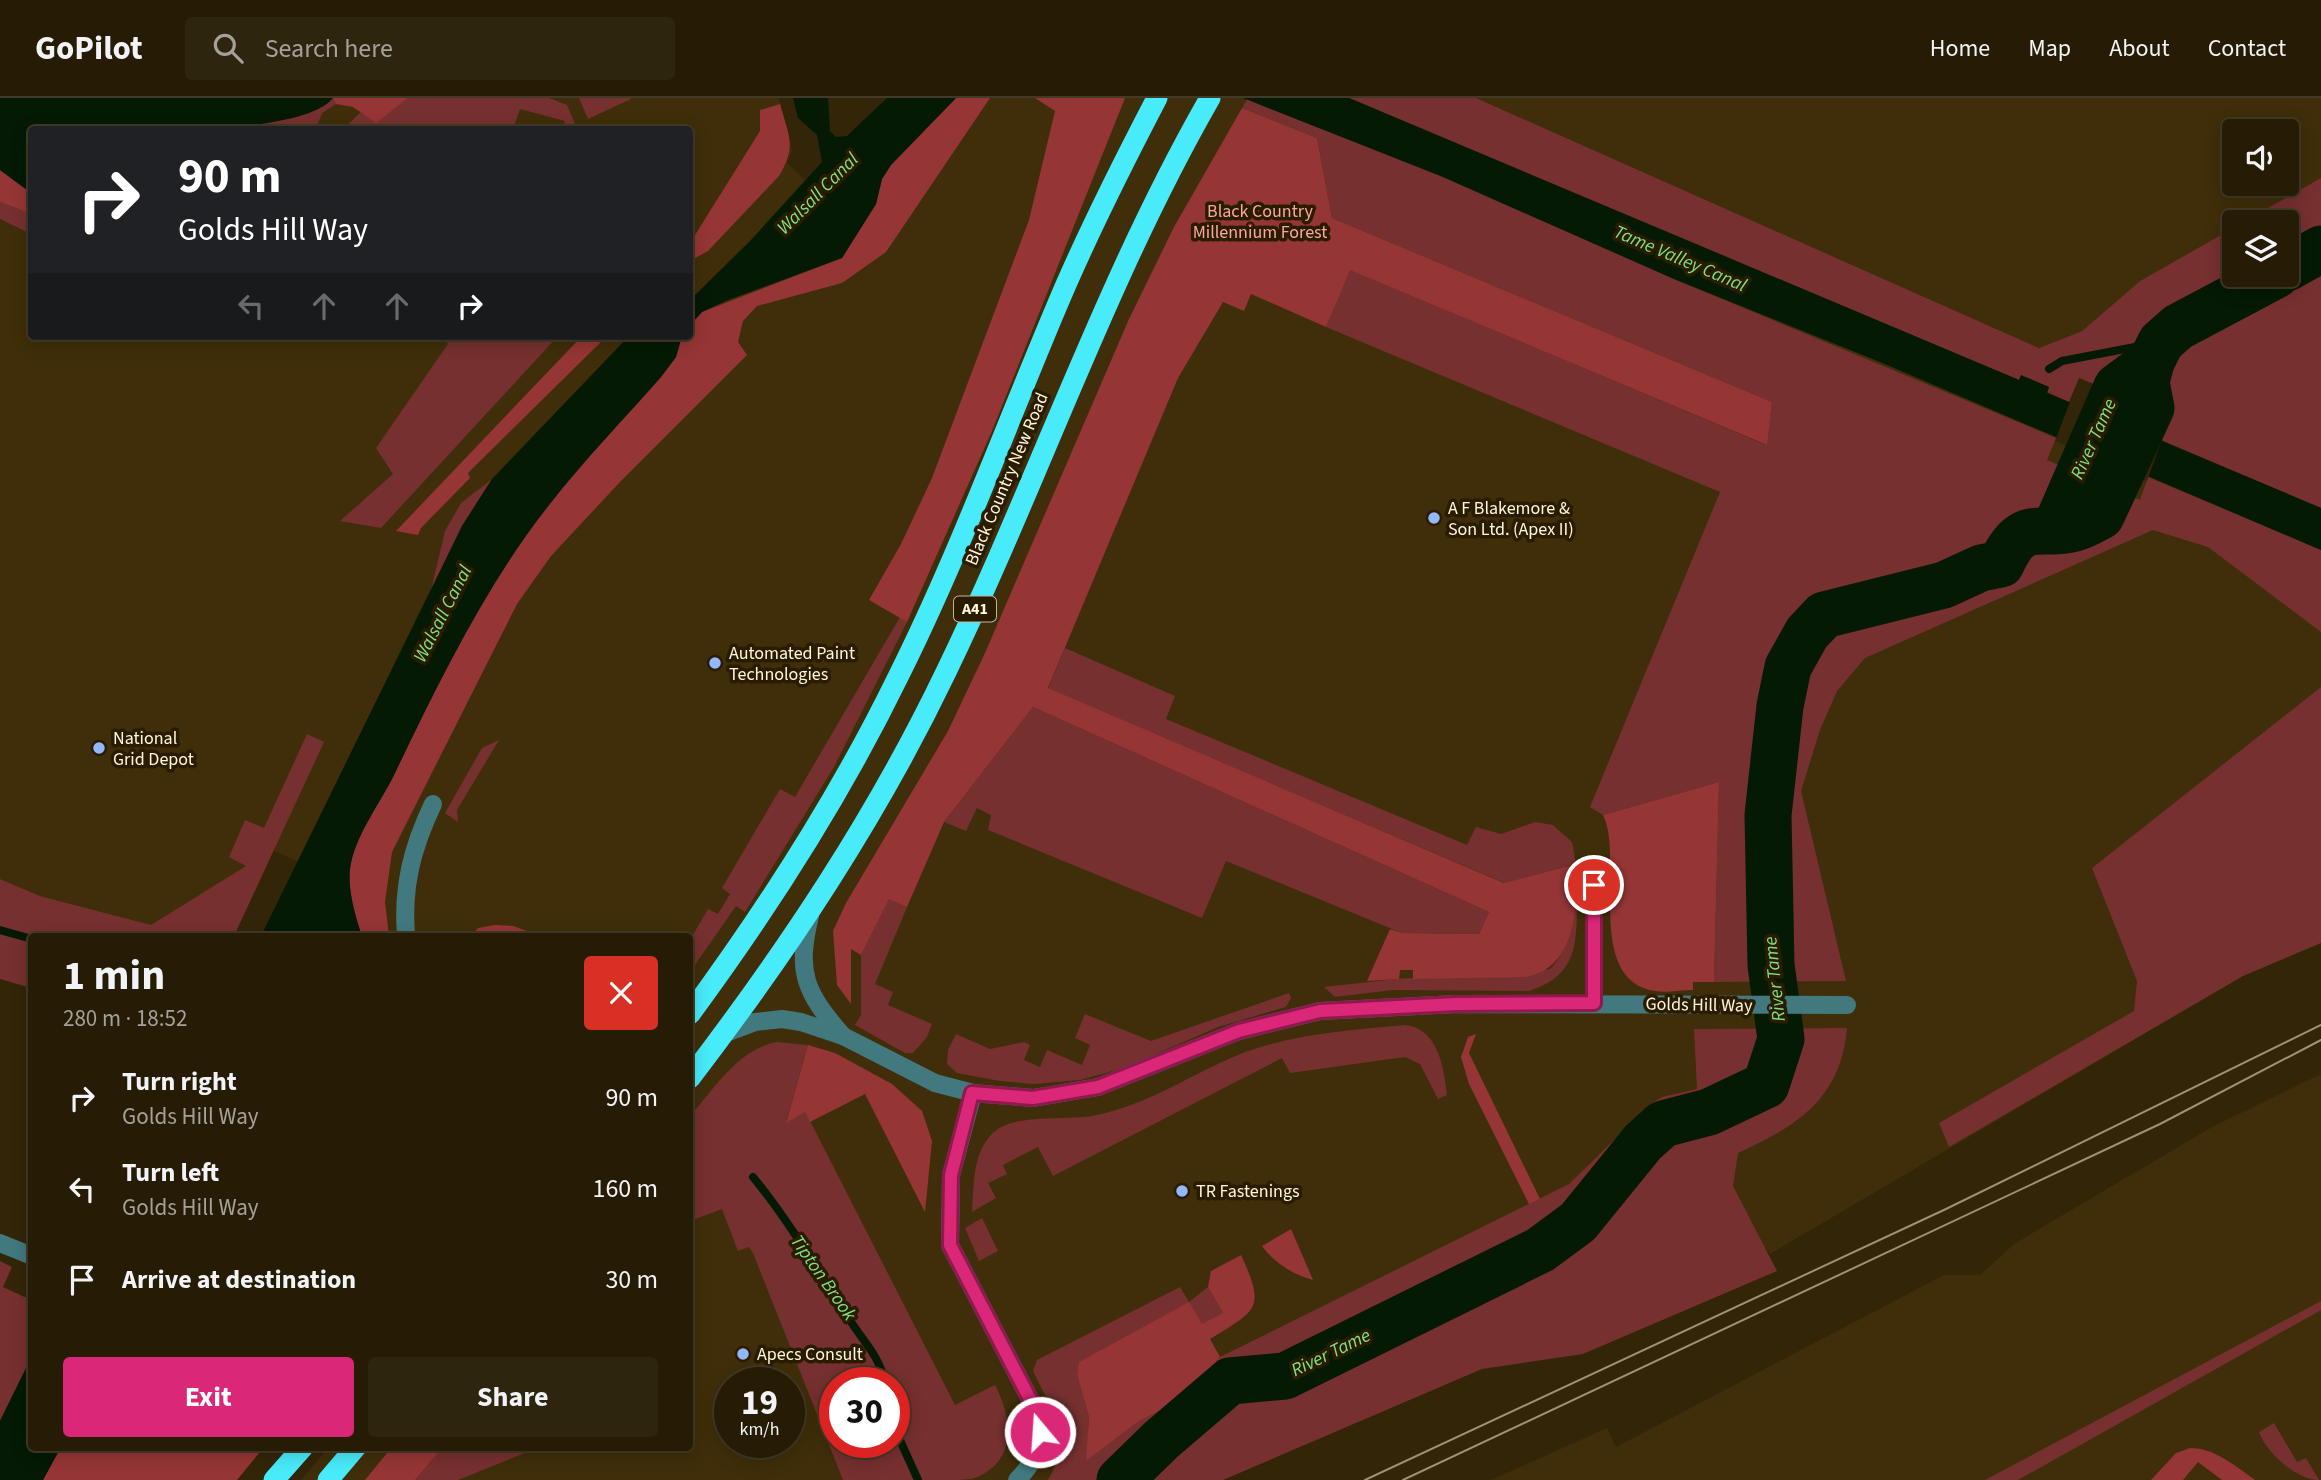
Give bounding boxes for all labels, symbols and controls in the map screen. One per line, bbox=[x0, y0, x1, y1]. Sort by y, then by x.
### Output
search box bbox=[185, 17, 675, 80]
text: GoPilot bbox=[35, 25, 143, 72]
icon: search bbox=[209, 29, 247, 67]
text: Search here bbox=[265, 30, 393, 67]
text: Home bbox=[1930, 31, 1990, 66]
text: Map bbox=[2028, 31, 2071, 66]
text: About bbox=[2109, 31, 2170, 66]
text: Contact bbox=[2208, 31, 2286, 66]
map controls bbox=[2222, 119, 2299, 287]
button: sound bbox=[2222, 119, 2299, 196]
text: 90 m bbox=[178, 142, 282, 212]
water label: Walsall Canal bbox=[771, 147, 865, 241]
icon: right bbox=[63, 154, 154, 245]
park label: Black Country Millennium Forest bbox=[1193, 199, 1327, 245]
text: Golds Hill Way bbox=[178, 207, 368, 253]
button: layers bbox=[2222, 210, 2299, 287]
water label: Tame Valley Canal bbox=[1609, 219, 1751, 299]
icon: left bbox=[232, 287, 270, 325]
icon: ahead bbox=[305, 287, 343, 325]
icon: ahead bbox=[378, 287, 416, 325]
icon: right bbox=[451, 287, 489, 325]
street label: Black Country New Road bbox=[959, 389, 1055, 569]
water label: River Tame bbox=[2064, 394, 2124, 484]
place label: A F Blakemore & Son Ltd. (Apex II) bbox=[1448, 496, 1574, 542]
marker: A F Blakemore & Son Ltd. (Apex II) bbox=[1426, 510, 1442, 526]
water label: Walsall Canal bbox=[407, 561, 479, 667]
road number: A41 bbox=[954, 596, 996, 622]
place label: Automated Paint Technologies bbox=[729, 641, 855, 687]
marker: Automated Paint Technologies bbox=[707, 655, 723, 671]
place label: National Grid Depot bbox=[113, 726, 194, 772]
marker: National Grid Depot bbox=[91, 740, 107, 756]
pin bbox=[1564, 855, 1624, 915]
icon: arrive bbox=[1575, 866, 1613, 904]
water label: River Tame bbox=[1757, 935, 1793, 1023]
text: 1 min bbox=[63, 946, 165, 1006]
button: close bbox=[584, 956, 658, 1030]
street label: Golds Hill Way bbox=[1645, 992, 1753, 1018]
text: 280 m · 18:52 bbox=[63, 1002, 187, 1035]
text: Turn right bbox=[122, 1063, 237, 1100]
icon: right bbox=[63, 1079, 101, 1117]
text: 90 m bbox=[605, 1079, 658, 1116]
text: Golds Hill Way bbox=[122, 1100, 259, 1133]
text: Turn left bbox=[122, 1154, 219, 1191]
icon: left bbox=[63, 1170, 101, 1208]
text: 160 m bbox=[592, 1170, 658, 1207]
place label: TR Fastenings bbox=[1196, 1179, 1300, 1204]
marker: TR Fastenings bbox=[1174, 1183, 1190, 1199]
text: Golds Hill Way bbox=[122, 1191, 259, 1224]
water label: Tipton Brook bbox=[783, 1229, 863, 1327]
icon: arrive bbox=[63, 1261, 101, 1299]
text: Arrive at destination bbox=[122, 1261, 356, 1298]
text: 30 m bbox=[605, 1261, 658, 1298]
water label: River Tame bbox=[1287, 1322, 1375, 1384]
place label: Apecs Consult bbox=[757, 1342, 863, 1367]
marker: Apecs Consult bbox=[735, 1346, 751, 1362]
button: Exit bbox=[63, 1357, 354, 1437]
button: Share bbox=[368, 1357, 658, 1437]
speed limit sign: 30 bbox=[819, 1367, 910, 1458]
text: 19 bbox=[741, 1378, 778, 1428]
position arrow bbox=[1003, 1395, 1077, 1469]
text: km/h bbox=[740, 1417, 779, 1442]

